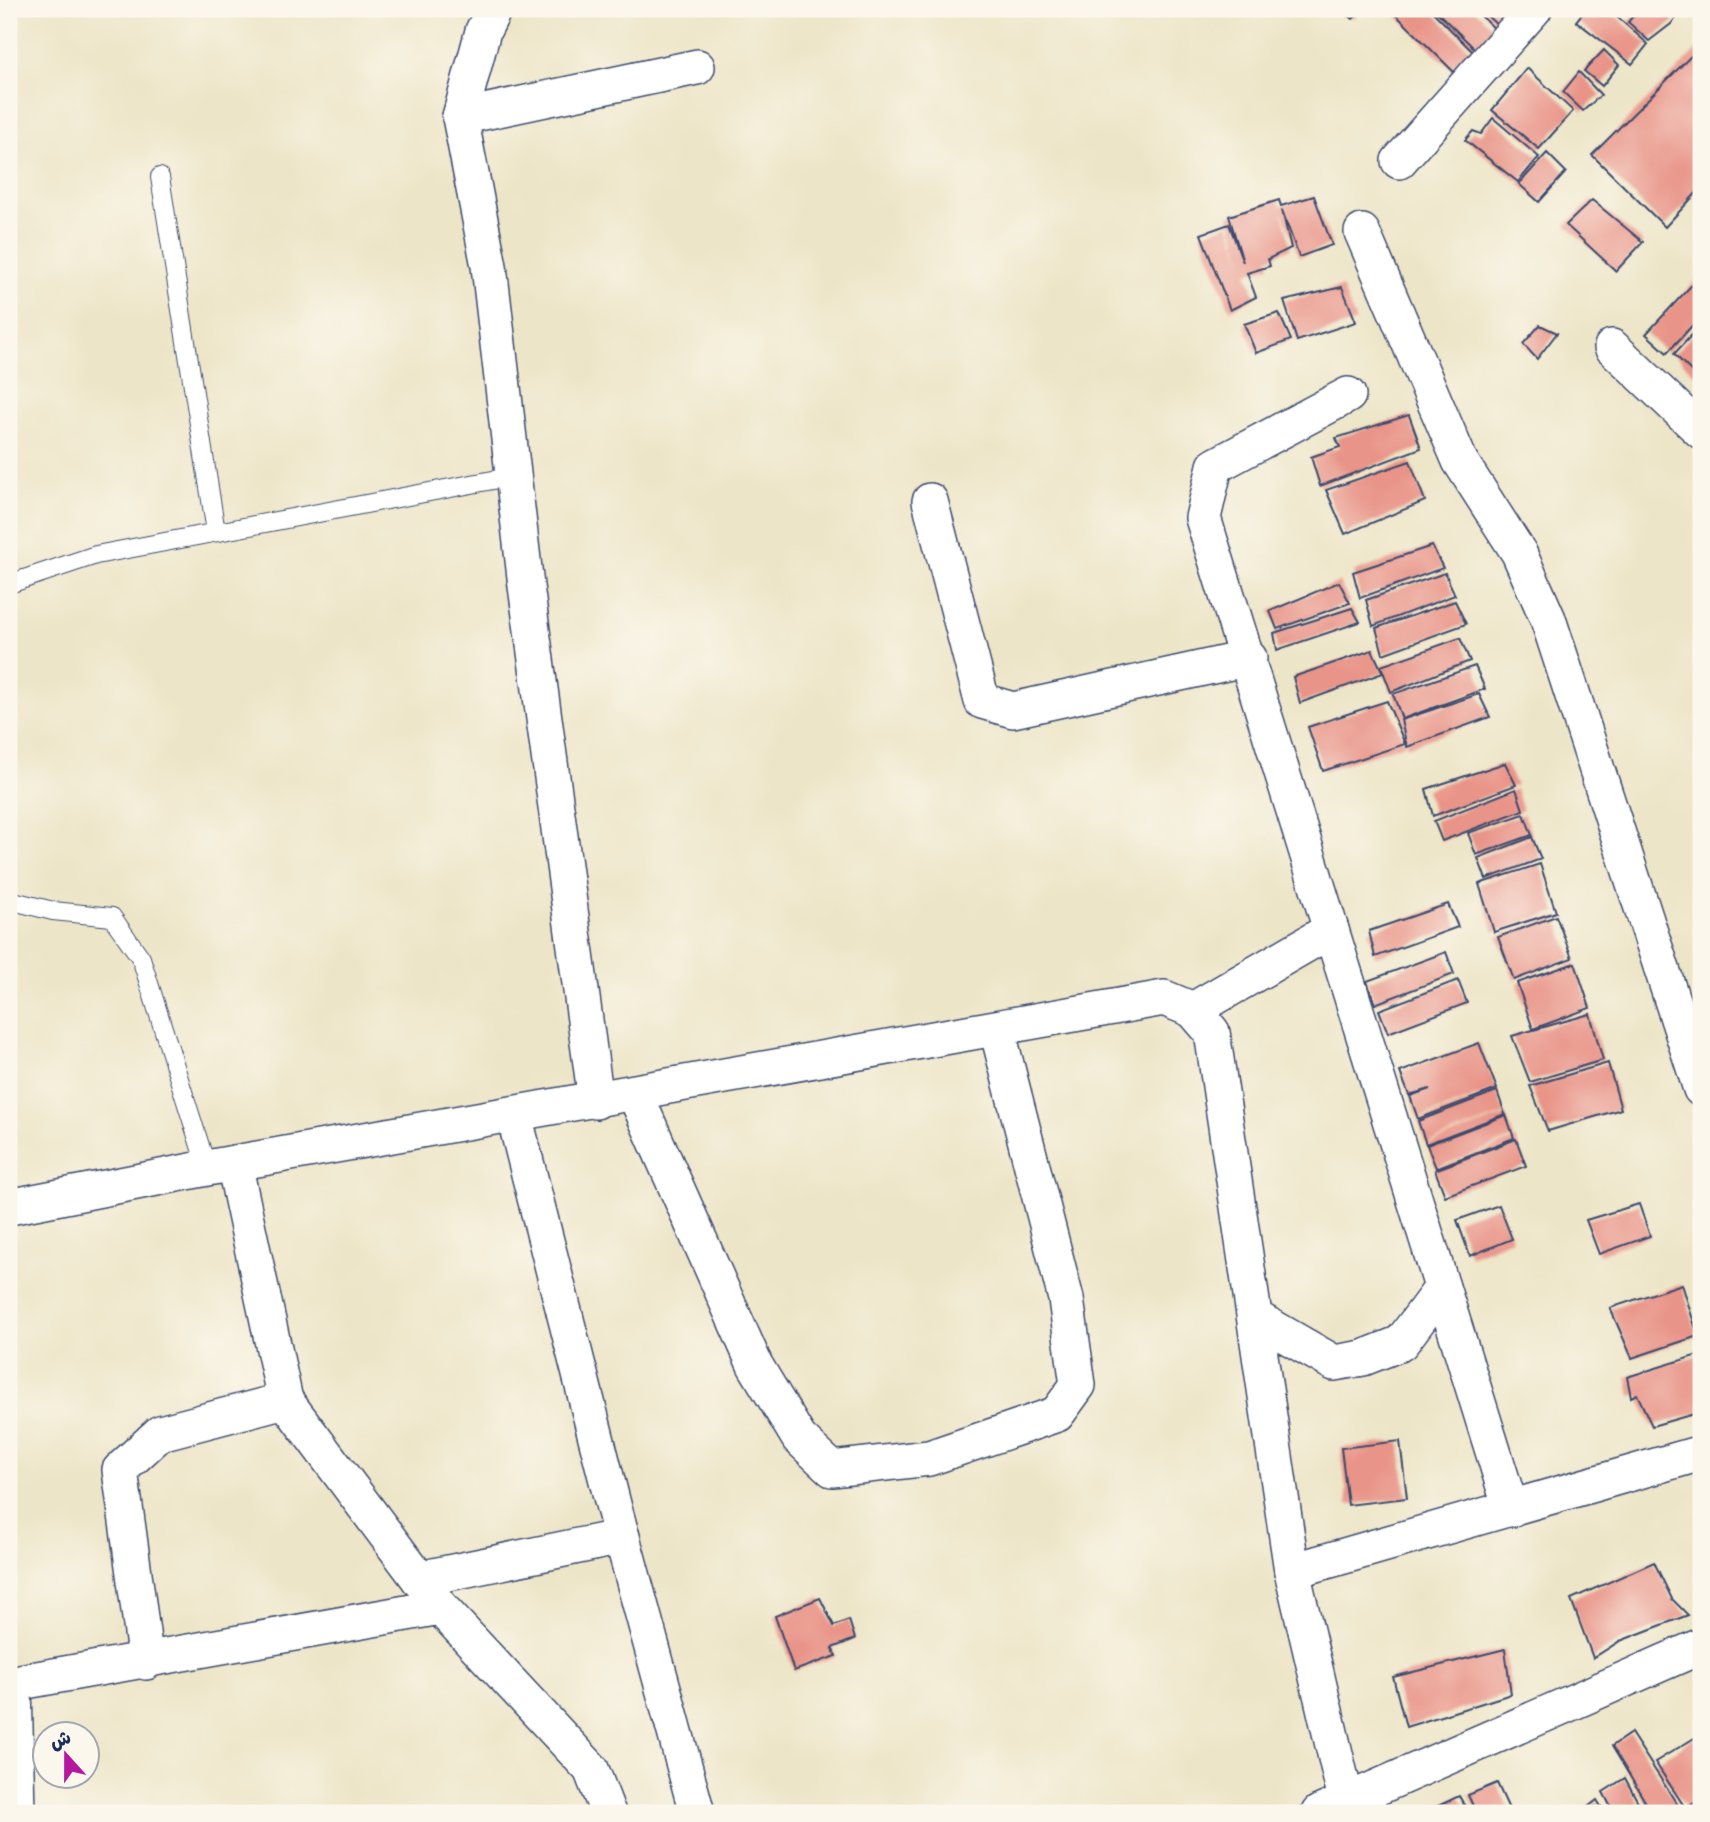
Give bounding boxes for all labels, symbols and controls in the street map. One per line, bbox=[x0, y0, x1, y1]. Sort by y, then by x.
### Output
north arrow bbox=[32, 1720, 102, 1790]
text: ش bbox=[45, 1721, 74, 1755]

